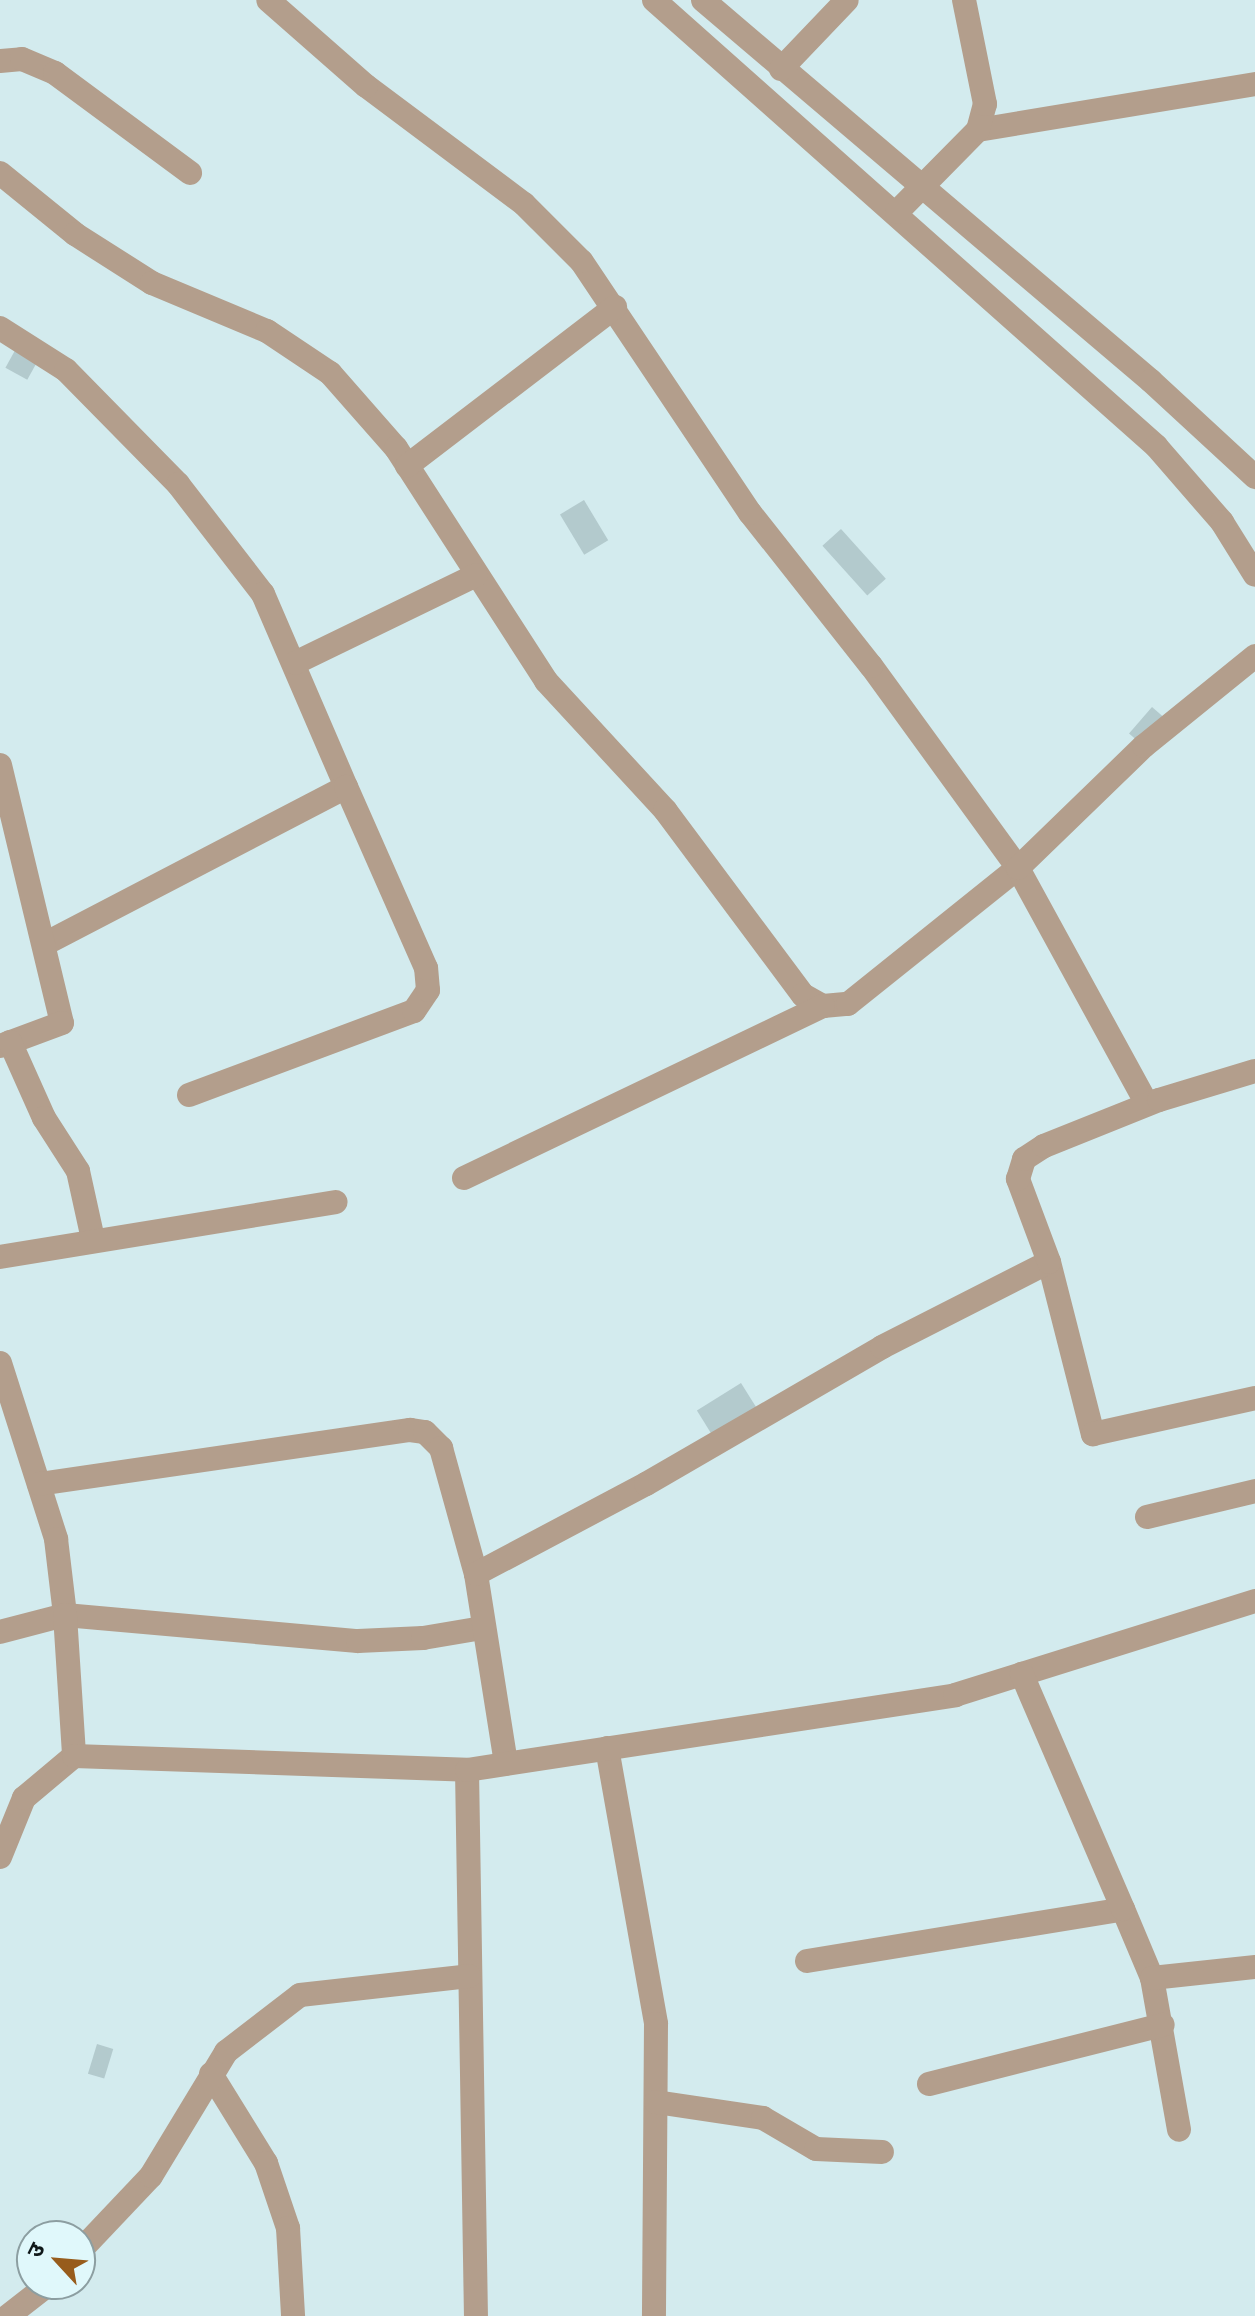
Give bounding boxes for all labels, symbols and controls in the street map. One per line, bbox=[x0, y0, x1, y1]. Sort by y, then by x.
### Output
north arrow bbox=[16, 2220, 96, 2300]
text: उ bbox=[21, 2238, 51, 2262]

